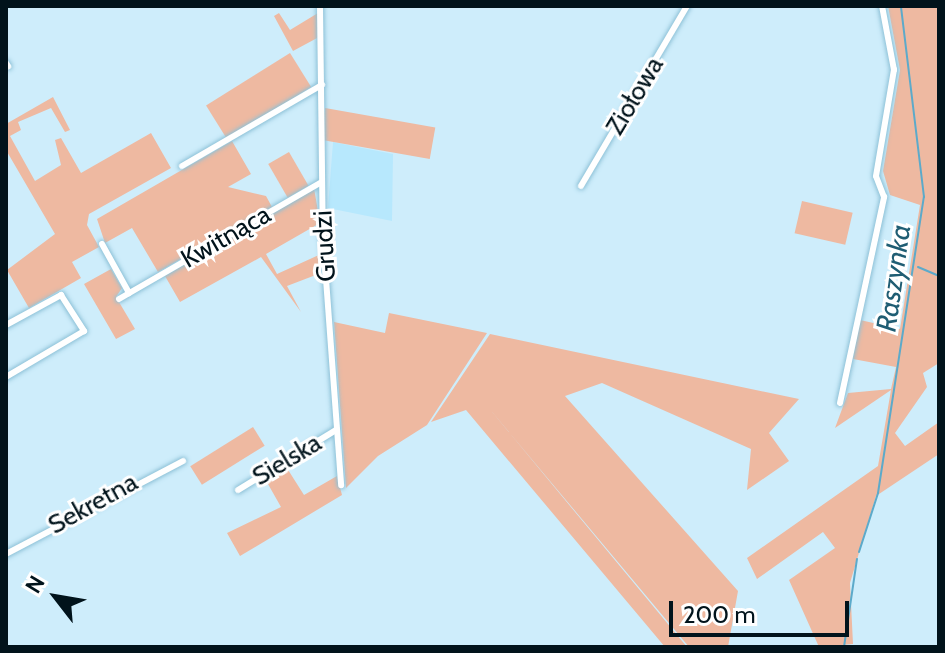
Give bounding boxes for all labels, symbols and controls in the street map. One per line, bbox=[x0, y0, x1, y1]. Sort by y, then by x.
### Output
street label: Ziołowa bbox=[600, 51, 670, 141]
street label: Kwitnąca bbox=[176, 199, 276, 275]
street label: Grudzi bbox=[308, 210, 342, 282]
water label: Raszynka bbox=[869, 222, 917, 334]
street label: Sielska bbox=[247, 427, 327, 493]
street label: Sekretna bbox=[43, 467, 143, 541]
north arrow bbox=[16, 557, 96, 637]
text: N bbox=[19, 571, 51, 598]
scale bar bbox=[673, 585, 853, 635]
text: 200 m bbox=[683, 600, 756, 629]

